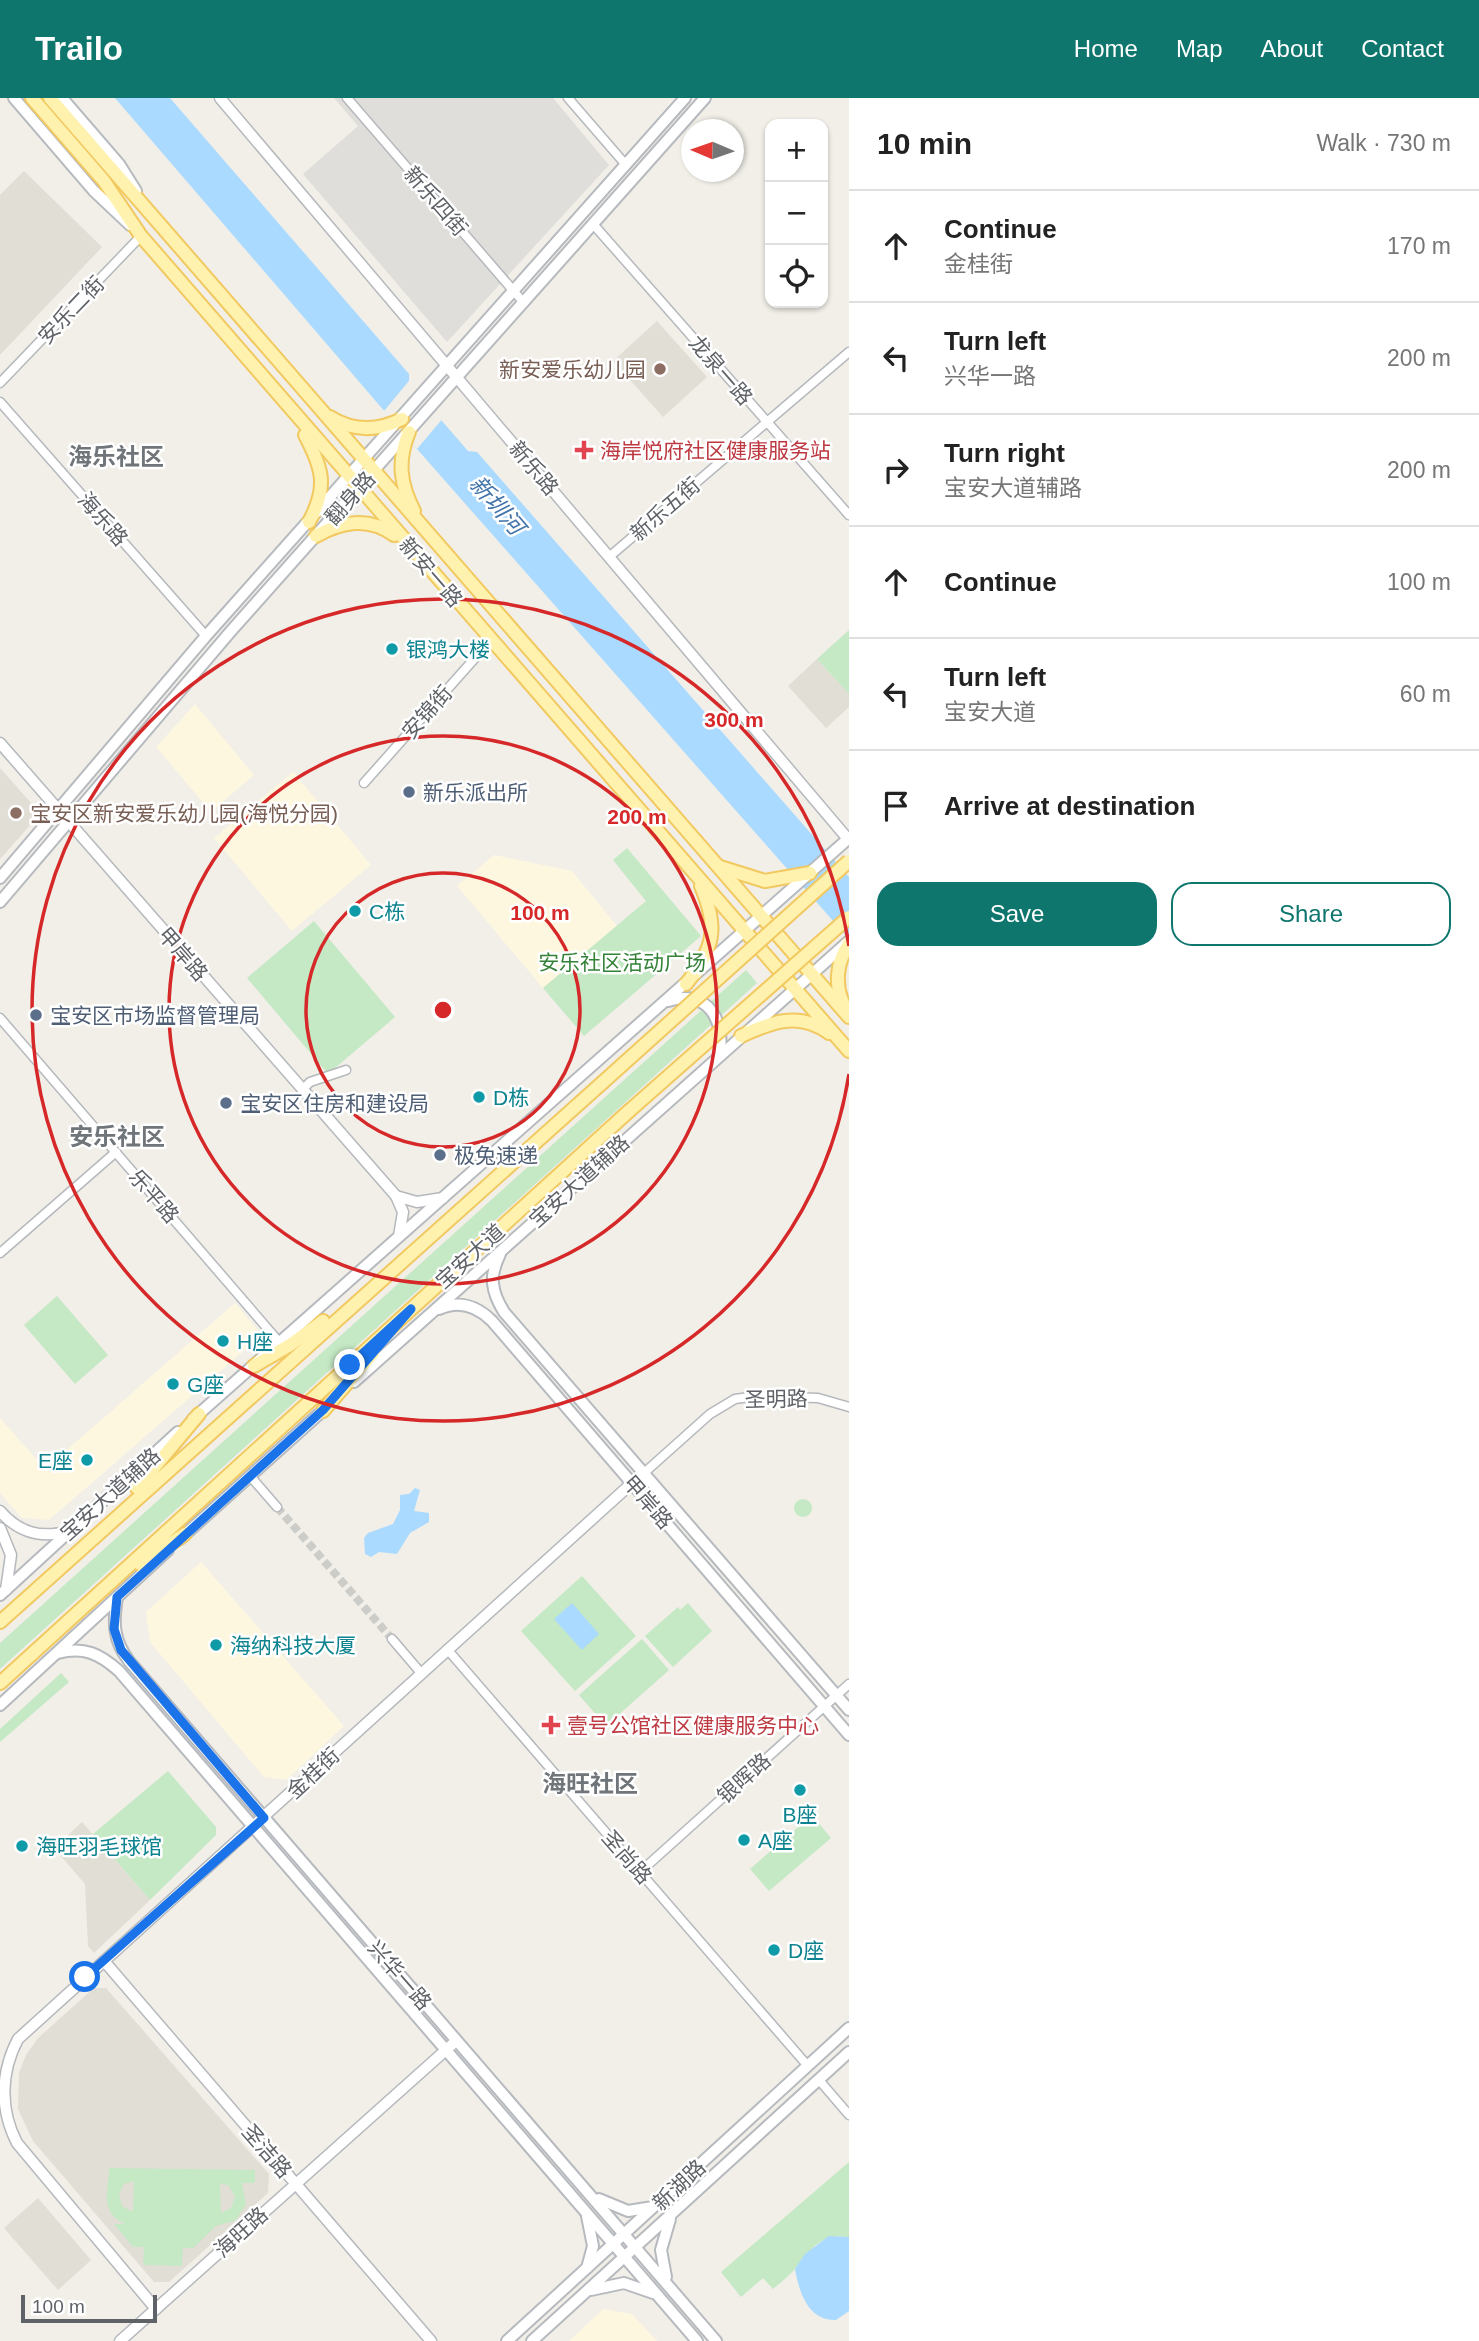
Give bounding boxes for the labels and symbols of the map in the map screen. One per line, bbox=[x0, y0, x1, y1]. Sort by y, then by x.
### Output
north arrow bbox=[681, 119, 744, 182]
street label: 新乐四街 bbox=[400, 162, 472, 240]
street label: 安乐二街 bbox=[34, 272, 108, 348]
street label: 龙泉一路 bbox=[685, 331, 757, 409]
place label: 新安爱乐幼儿园 bbox=[499, 358, 646, 381]
marker: 新安爱乐幼儿园 bbox=[652, 361, 668, 377]
street label: 新乐路 bbox=[505, 436, 563, 500]
place label: 海岸悦府社区健康服务站 bbox=[600, 439, 831, 462]
marker: 海岸悦府社区健康服务站 bbox=[574, 440, 594, 460]
district label: 海乐社区 bbox=[68, 443, 164, 470]
street label: 翻身路 bbox=[320, 467, 380, 529]
water label: 新圳河 bbox=[465, 470, 532, 543]
street label: 新乐五街 bbox=[626, 473, 704, 545]
street label: 海乐路 bbox=[74, 488, 132, 550]
street label: 新安一路 bbox=[395, 533, 467, 611]
place label: 银鸿大楼 bbox=[406, 638, 490, 661]
marker: 银鸿大楼 bbox=[384, 641, 400, 657]
street label: 安锦街 bbox=[397, 681, 457, 743]
text: 300 m bbox=[704, 708, 764, 731]
place label: 新乐派出所 bbox=[423, 781, 528, 804]
marker: 新乐派出所 bbox=[401, 784, 417, 800]
place label: 宝安区新安爱乐幼儿园(海悦分园) bbox=[30, 802, 338, 825]
marker: 宝安区新安爱乐幼儿园(海悦分园) bbox=[8, 805, 24, 821]
text: 200 m bbox=[607, 805, 667, 828]
place label: C栋 bbox=[369, 900, 405, 923]
text: 100 m bbox=[510, 901, 570, 924]
marker: C栋 bbox=[347, 903, 363, 919]
street label: 甲岸路 bbox=[154, 923, 212, 985]
park label: 安乐社区活动广场 bbox=[538, 951, 706, 974]
centre of rings bbox=[431, 998, 455, 1022]
place label: 宝安区市场监督管理局 bbox=[50, 1004, 260, 1027]
marker: 宝安区市场监督管理局 bbox=[28, 1007, 44, 1023]
place label: D栋 bbox=[493, 1086, 529, 1109]
marker: D栋 bbox=[471, 1089, 487, 1105]
place label: 宝安区住房和建设局 bbox=[240, 1092, 429, 1115]
marker: 宝安区住房和建设局 bbox=[218, 1095, 234, 1111]
district label: 安乐社区 bbox=[69, 1123, 165, 1150]
street label: 宝安大道辅路 bbox=[524, 1130, 634, 1232]
place label: 极兔速递 bbox=[454, 1144, 538, 1167]
marker: 极兔速递 bbox=[432, 1147, 448, 1163]
street label: 乐平路 bbox=[125, 1165, 183, 1227]
street label: 宝安大道 bbox=[431, 1219, 509, 1293]
place label: H座 bbox=[237, 1330, 273, 1353]
marker: H座 bbox=[215, 1333, 231, 1349]
route end bbox=[334, 1349, 365, 1380]
place label: G座 bbox=[187, 1373, 224, 1396]
marker: G座 bbox=[165, 1376, 181, 1392]
street label: 圣明路 bbox=[744, 1387, 808, 1411]
street label: 宝安大道辅路 bbox=[55, 1443, 165, 1545]
place label: E座 bbox=[38, 1449, 73, 1472]
marker: E座 bbox=[79, 1452, 95, 1468]
street label: 甲岸路 bbox=[619, 1471, 677, 1533]
place label: 海纳科技大厦 bbox=[230, 1634, 356, 1657]
marker: 海纳科技大厦 bbox=[208, 1637, 224, 1653]
place label: 壹号公馆社区健康服务中心 bbox=[567, 1714, 819, 1737]
marker: 壹号公馆社区健康服务中心 bbox=[541, 1715, 561, 1735]
street label: 金桂街 bbox=[282, 1743, 344, 1803]
street label: 银晖路 bbox=[713, 1748, 775, 1808]
district label: 海旺社区 bbox=[542, 1770, 638, 1797]
marker: B座 bbox=[792, 1782, 808, 1798]
place label: B座 bbox=[782, 1803, 818, 1826]
street label: 圣尚路 bbox=[598, 1826, 656, 1888]
place label: A座 bbox=[758, 1829, 793, 1852]
marker: A座 bbox=[736, 1832, 752, 1848]
place label: 海旺羽毛球馆 bbox=[36, 1835, 162, 1858]
marker: 海旺羽毛球馆 bbox=[14, 1838, 30, 1854]
street label: 兴华一路 bbox=[364, 1936, 436, 2014]
place label: D座 bbox=[788, 1939, 824, 1962]
marker: D座 bbox=[766, 1942, 782, 1958]
route start bbox=[69, 1961, 100, 1992]
street label: 圣洁路 bbox=[238, 2120, 296, 2182]
street label: 新湖路 bbox=[648, 2155, 710, 2215]
street label: 海旺路 bbox=[210, 2202, 272, 2262]
scale bar bbox=[21, 2292, 158, 2324]

